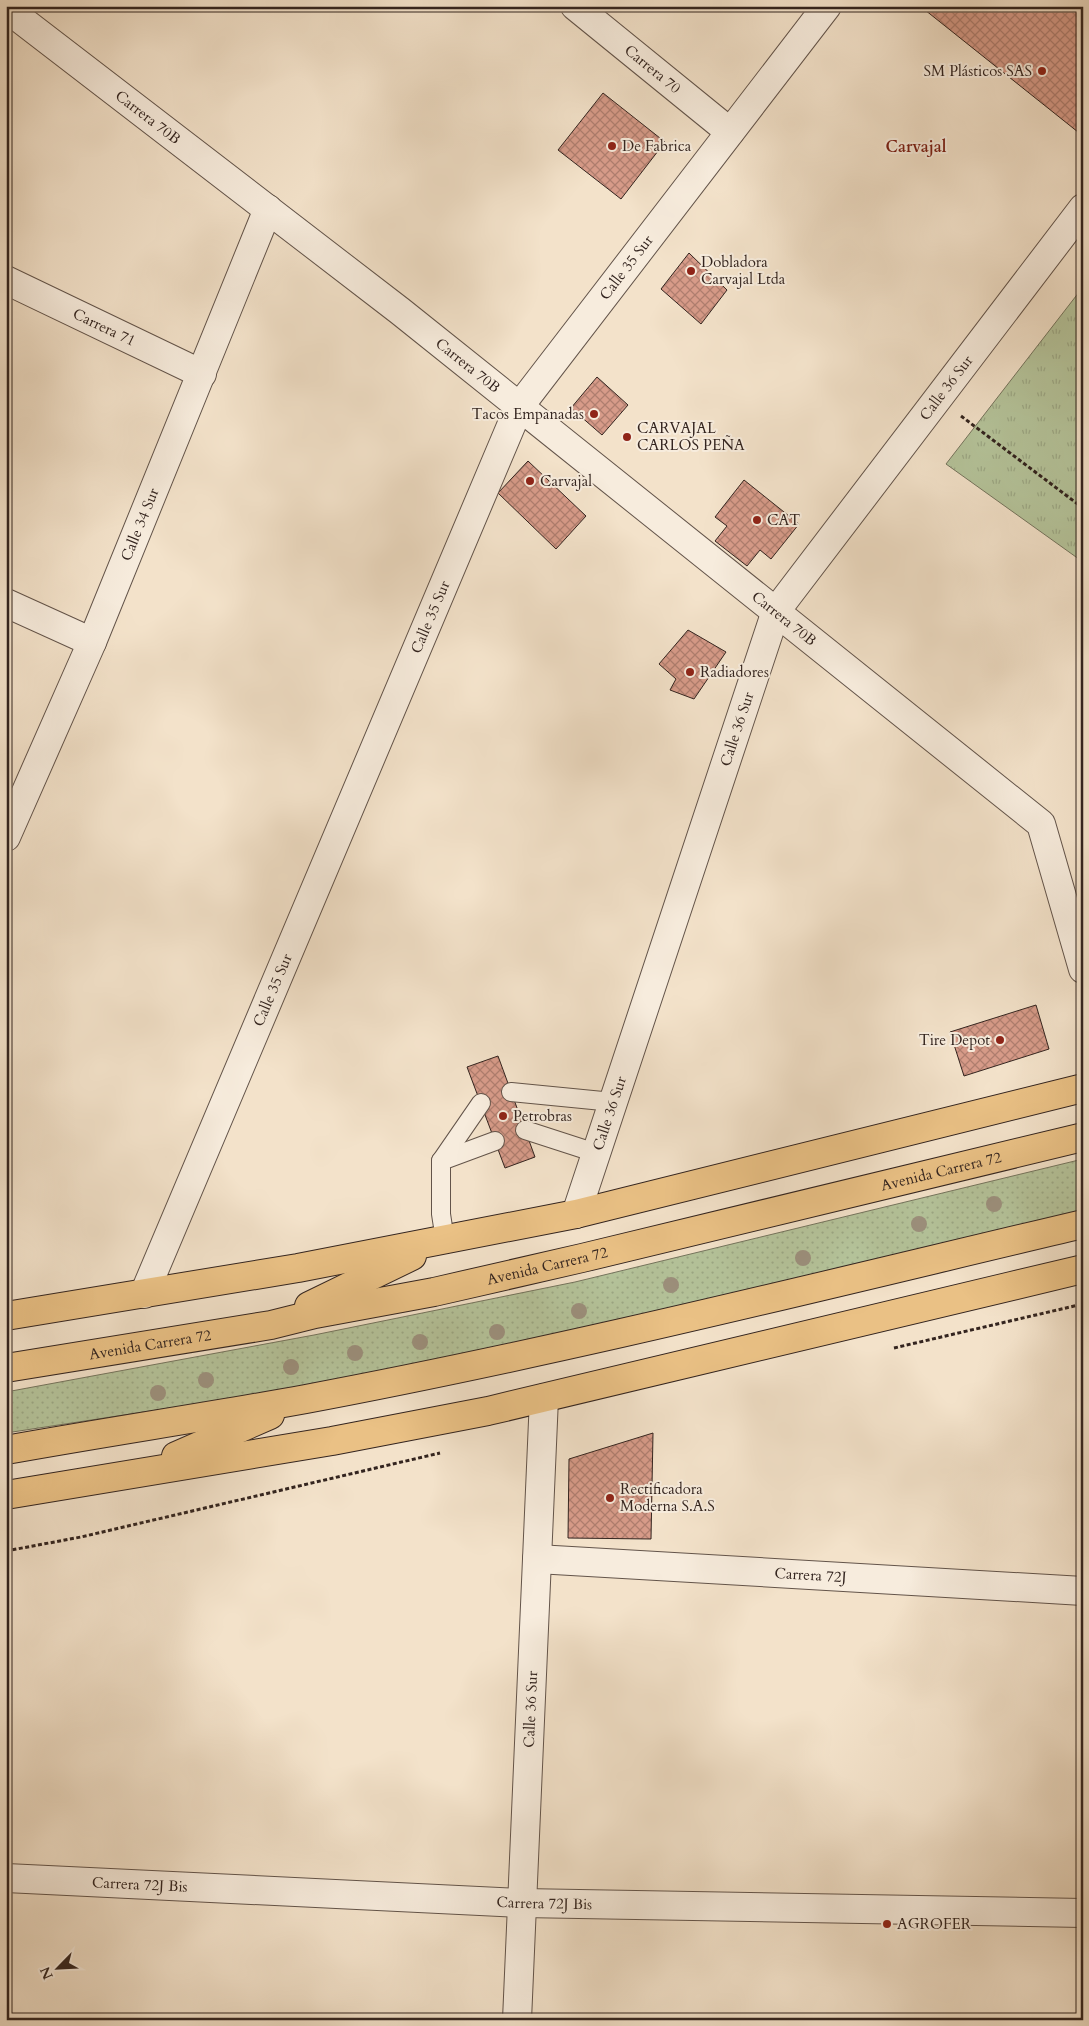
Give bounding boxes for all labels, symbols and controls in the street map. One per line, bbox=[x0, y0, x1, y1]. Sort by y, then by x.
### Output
street label: Carrera 70 bbox=[620, 40, 685, 98]
place label: SM Plásticos SAS bbox=[923, 61, 1032, 81]
marker: SM Plásticos SAS bbox=[1036, 65, 1048, 77]
street label: Carrera 70B bbox=[111, 86, 185, 149]
place label: De Fabrica bbox=[622, 136, 692, 156]
district label: Carvajal bbox=[886, 136, 947, 158]
marker: De Fabrica bbox=[606, 140, 618, 152]
street label: Calle 35 Sur bbox=[595, 230, 658, 304]
place label: Dobladora Carvajal Ltda bbox=[701, 252, 786, 289]
marker: Dobladora Carvajal Ltda bbox=[685, 265, 697, 277]
street label: Carrera 71 bbox=[70, 304, 139, 351]
street label: Carrera 70B bbox=[431, 333, 504, 397]
street label: Calle 36 Sur bbox=[915, 351, 978, 424]
place label: Tacos Empanadas bbox=[472, 404, 584, 424]
marker: Tacos Empanadas bbox=[588, 408, 600, 420]
place label: CARVAJAL CARLOS PEÑA bbox=[637, 418, 745, 455]
marker: CARVAJAL CARLOS PEÑA bbox=[621, 431, 633, 443]
place label: Carvajal bbox=[540, 471, 592, 491]
marker: Carvajal bbox=[524, 475, 536, 487]
street label: Calle 34 Sur bbox=[116, 485, 164, 564]
place label: CAT bbox=[767, 510, 800, 530]
marker: CAT bbox=[751, 514, 763, 526]
street label: Calle 35 Sur bbox=[406, 577, 455, 656]
street label: Carrera 70B bbox=[748, 586, 821, 650]
place label: Radiadores bbox=[700, 662, 769, 682]
marker: Radiadores bbox=[684, 666, 696, 678]
street label: Calle 36 Sur bbox=[715, 689, 759, 769]
street label: Calle 35 Sur bbox=[248, 950, 297, 1029]
place label: Tire Depot bbox=[919, 1030, 990, 1050]
marker: Tire Depot bbox=[994, 1034, 1006, 1046]
street label: Calle 36 Sur bbox=[588, 1073, 631, 1153]
place label: Petrobras bbox=[513, 1106, 572, 1126]
marker: Petrobras bbox=[497, 1110, 509, 1122]
street label: Avenida Carrera 72 bbox=[879, 1147, 1004, 1196]
street label: Avenida Carrera 72 bbox=[485, 1242, 610, 1290]
street label: Avenida Carrera 72 bbox=[88, 1325, 213, 1364]
place label: Rectificadora Moderna S.A.S bbox=[620, 1479, 715, 1516]
marker: Rectificadora Moderna S.A.S bbox=[604, 1492, 616, 1504]
street label: Carrera 72J bbox=[774, 1563, 847, 1587]
street label: Calle 36 Sur bbox=[519, 1670, 542, 1748]
street label: Carrera 72J Bis bbox=[92, 1872, 188, 1897]
street label: Carrera 72J Bis bbox=[496, 1892, 592, 1914]
place label: AGROFER bbox=[897, 1914, 972, 1934]
marker: AGROFER bbox=[881, 1918, 893, 1930]
north arrow bbox=[32, 1944, 82, 1994]
text: N bbox=[35, 1964, 58, 1983]

